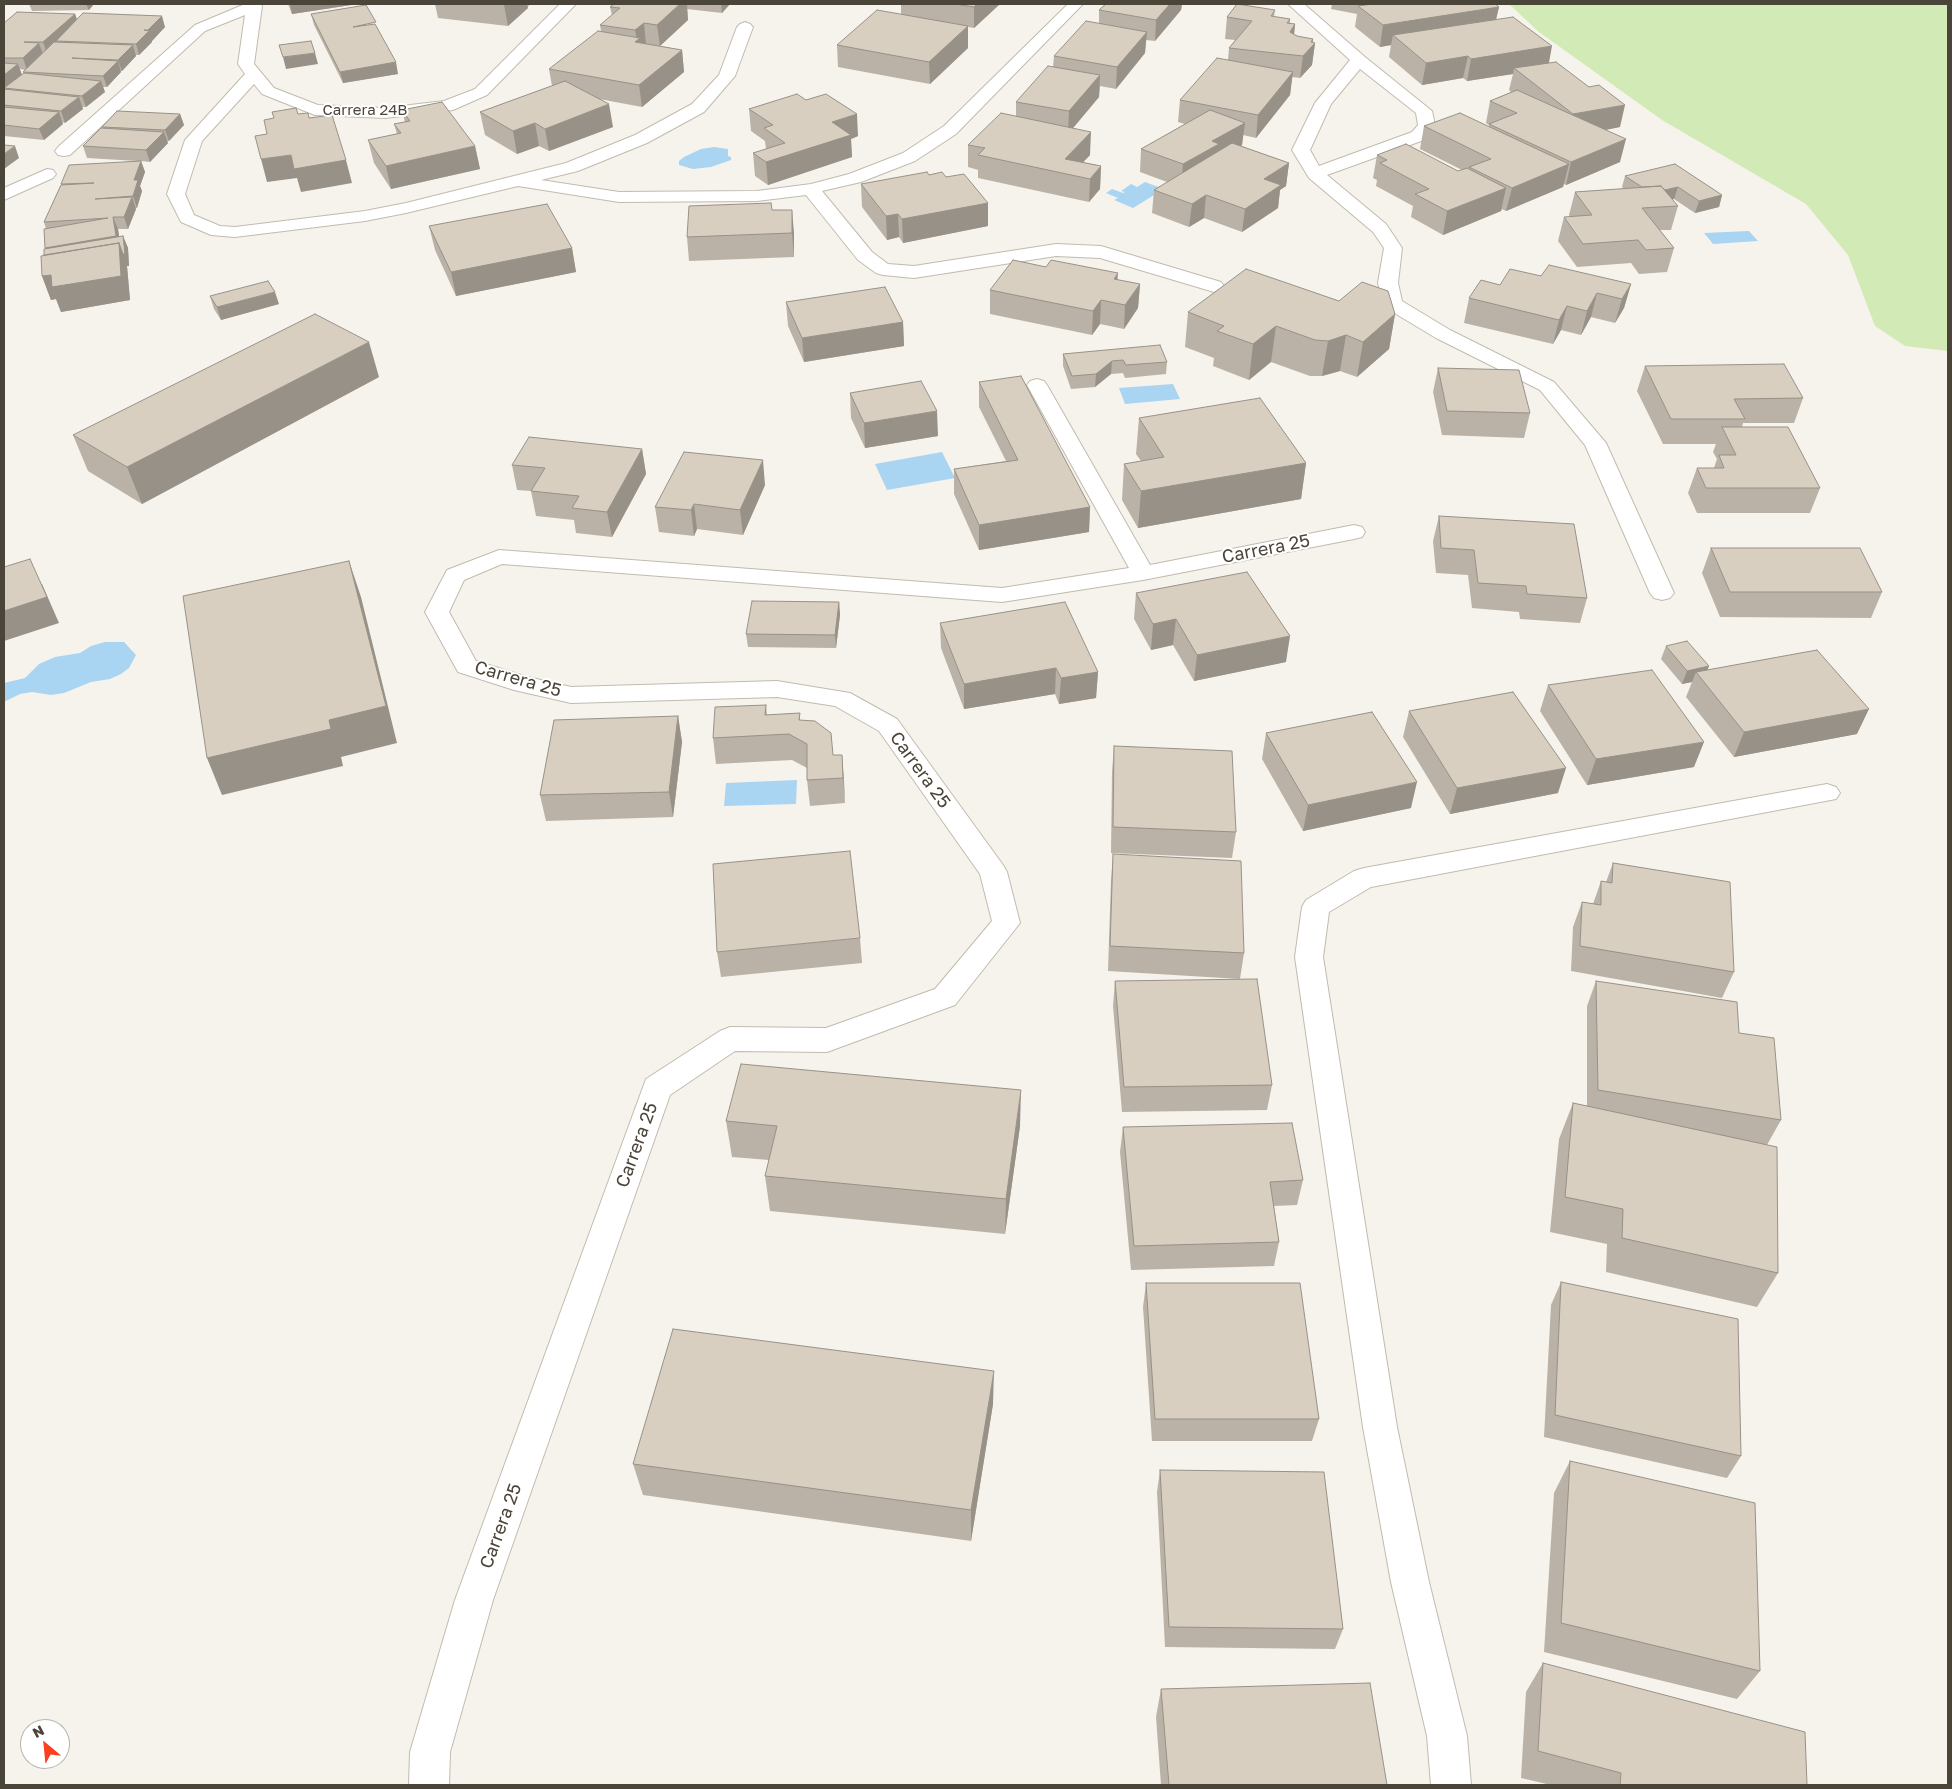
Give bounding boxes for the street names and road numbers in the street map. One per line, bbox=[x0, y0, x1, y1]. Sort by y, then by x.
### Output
street label: Carrera 24B bbox=[323, 101, 407, 119]
street label: Carrera 25 bbox=[1220, 530, 1312, 568]
street label: Carrera 25 bbox=[472, 656, 564, 702]
street label: Carrera 25 bbox=[885, 728, 955, 812]
street label: Carrera 25 bbox=[612, 1099, 662, 1191]
street label: Carrera 25 bbox=[476, 1480, 526, 1572]

